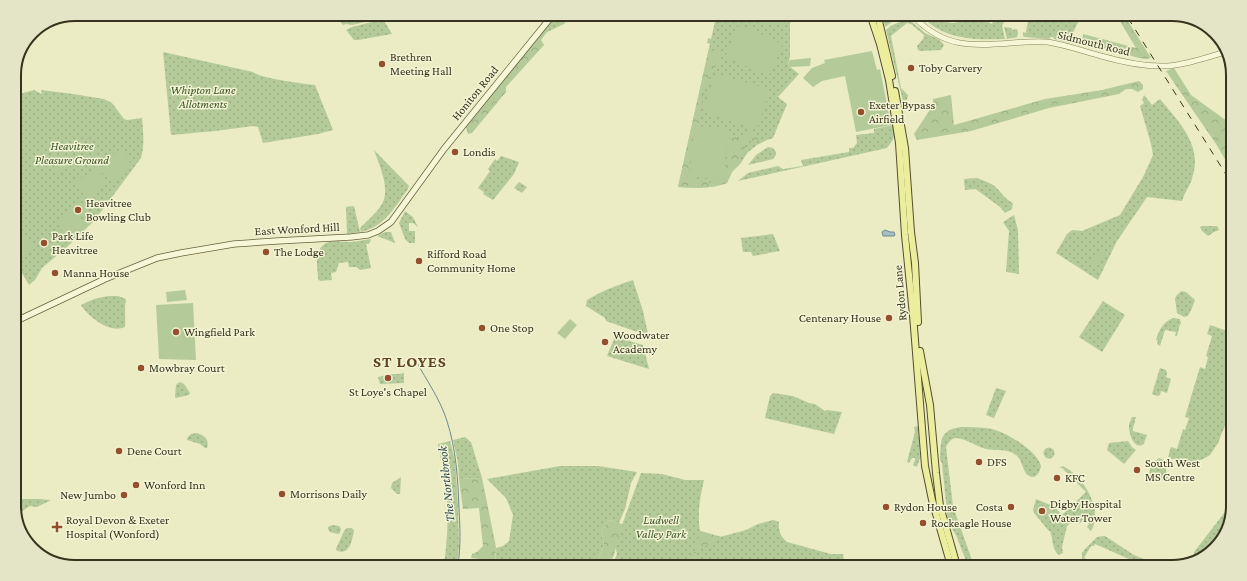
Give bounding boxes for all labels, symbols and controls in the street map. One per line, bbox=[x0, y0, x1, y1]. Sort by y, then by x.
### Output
street label: Sidmouth Road bbox=[1056, 27, 1132, 59]
place label: Brethren Meeting Hall bbox=[390, 50, 452, 78]
marker: Brethren Meeting Hall bbox=[377, 59, 387, 69]
place label: Toby Carvery bbox=[919, 61, 983, 75]
street label: Honiton Road bbox=[449, 62, 502, 123]
marker: Toby Carvery bbox=[906, 63, 916, 73]
park label: Whipton Lane Allotments bbox=[170, 83, 236, 111]
place label: Exeter Bypass Airfield bbox=[869, 98, 935, 126]
marker: Exeter Bypass Airfield bbox=[856, 107, 866, 117]
park label: Heavitree Pleasure Ground bbox=[35, 139, 109, 167]
place label: Londis bbox=[463, 145, 496, 159]
marker: Londis bbox=[450, 147, 460, 157]
place label: Heavitree Bowling Club bbox=[86, 196, 151, 224]
marker: Heavitree Bowling Club bbox=[73, 205, 83, 215]
street label: East Wonford Hill bbox=[254, 220, 340, 238]
place label: Park Life Heavitree bbox=[52, 229, 98, 257]
marker: Park Life Heavitree bbox=[39, 238, 49, 248]
place label: The Lodge bbox=[274, 245, 324, 259]
marker: The Lodge bbox=[261, 247, 271, 257]
place label: Rifford Road Community Home bbox=[427, 247, 516, 275]
marker: Rifford Road Community Home bbox=[414, 256, 424, 266]
street label: Rydon Lane bbox=[891, 264, 909, 322]
place label: Manna House bbox=[63, 266, 129, 280]
marker: Manna House bbox=[50, 268, 60, 278]
place label: Centenary House bbox=[799, 311, 881, 325]
marker: Centenary House bbox=[884, 313, 894, 323]
place label: One Stop bbox=[490, 321, 534, 335]
marker: One Stop bbox=[477, 323, 487, 333]
place label: Wingfield Park bbox=[184, 325, 255, 339]
marker: Wingfield Park bbox=[171, 327, 181, 337]
place label: Woodwater Academy bbox=[613, 328, 670, 356]
marker: Woodwater Academy bbox=[600, 337, 610, 347]
district label: ST LOYES bbox=[373, 353, 447, 370]
place label: Mowbray Court bbox=[149, 361, 226, 375]
marker: Mowbray Court bbox=[136, 363, 146, 373]
marker: St Loye's Chapel bbox=[383, 373, 393, 383]
place label: St Loye's Chapel bbox=[349, 385, 427, 399]
place label: Dene Court bbox=[127, 444, 183, 458]
water label: The Northbrook bbox=[434, 444, 457, 523]
marker: Dene Court bbox=[114, 446, 124, 456]
place label: DFS bbox=[987, 455, 1007, 469]
place label: South West MS Centre bbox=[1145, 456, 1201, 484]
marker: DFS bbox=[974, 457, 984, 467]
marker: South West MS Centre bbox=[1132, 465, 1142, 475]
place label: KFC bbox=[1065, 471, 1085, 485]
marker: KFC bbox=[1052, 473, 1062, 483]
place label: Wonford Inn bbox=[144, 478, 206, 492]
marker: Wonford Inn bbox=[131, 480, 141, 490]
place label: Morrisons Daily bbox=[290, 487, 367, 501]
place label: New Jumbo bbox=[60, 488, 116, 502]
marker: Morrisons Daily bbox=[277, 489, 287, 499]
marker: New Jumbo bbox=[119, 490, 129, 500]
place label: Digby Hospital Water Tower bbox=[1050, 497, 1121, 525]
place label: Rydon House bbox=[894, 500, 957, 514]
place label: Costa bbox=[976, 500, 1003, 514]
marker: Rydon House bbox=[881, 502, 891, 512]
marker: Costa bbox=[1006, 502, 1016, 512]
marker: Digby Hospital Water Tower bbox=[1037, 506, 1047, 516]
place label: Royal Devon & Exeter Hospital (Wonford) bbox=[66, 513, 170, 541]
park label: Ludwell Valley Park bbox=[636, 513, 687, 541]
place label: Rockeagle House bbox=[931, 516, 1012, 530]
marker: Rockeagle House bbox=[918, 518, 928, 528]
marker: Royal Devon & Exeter Hospital (Wonford) bbox=[51, 521, 63, 533]

